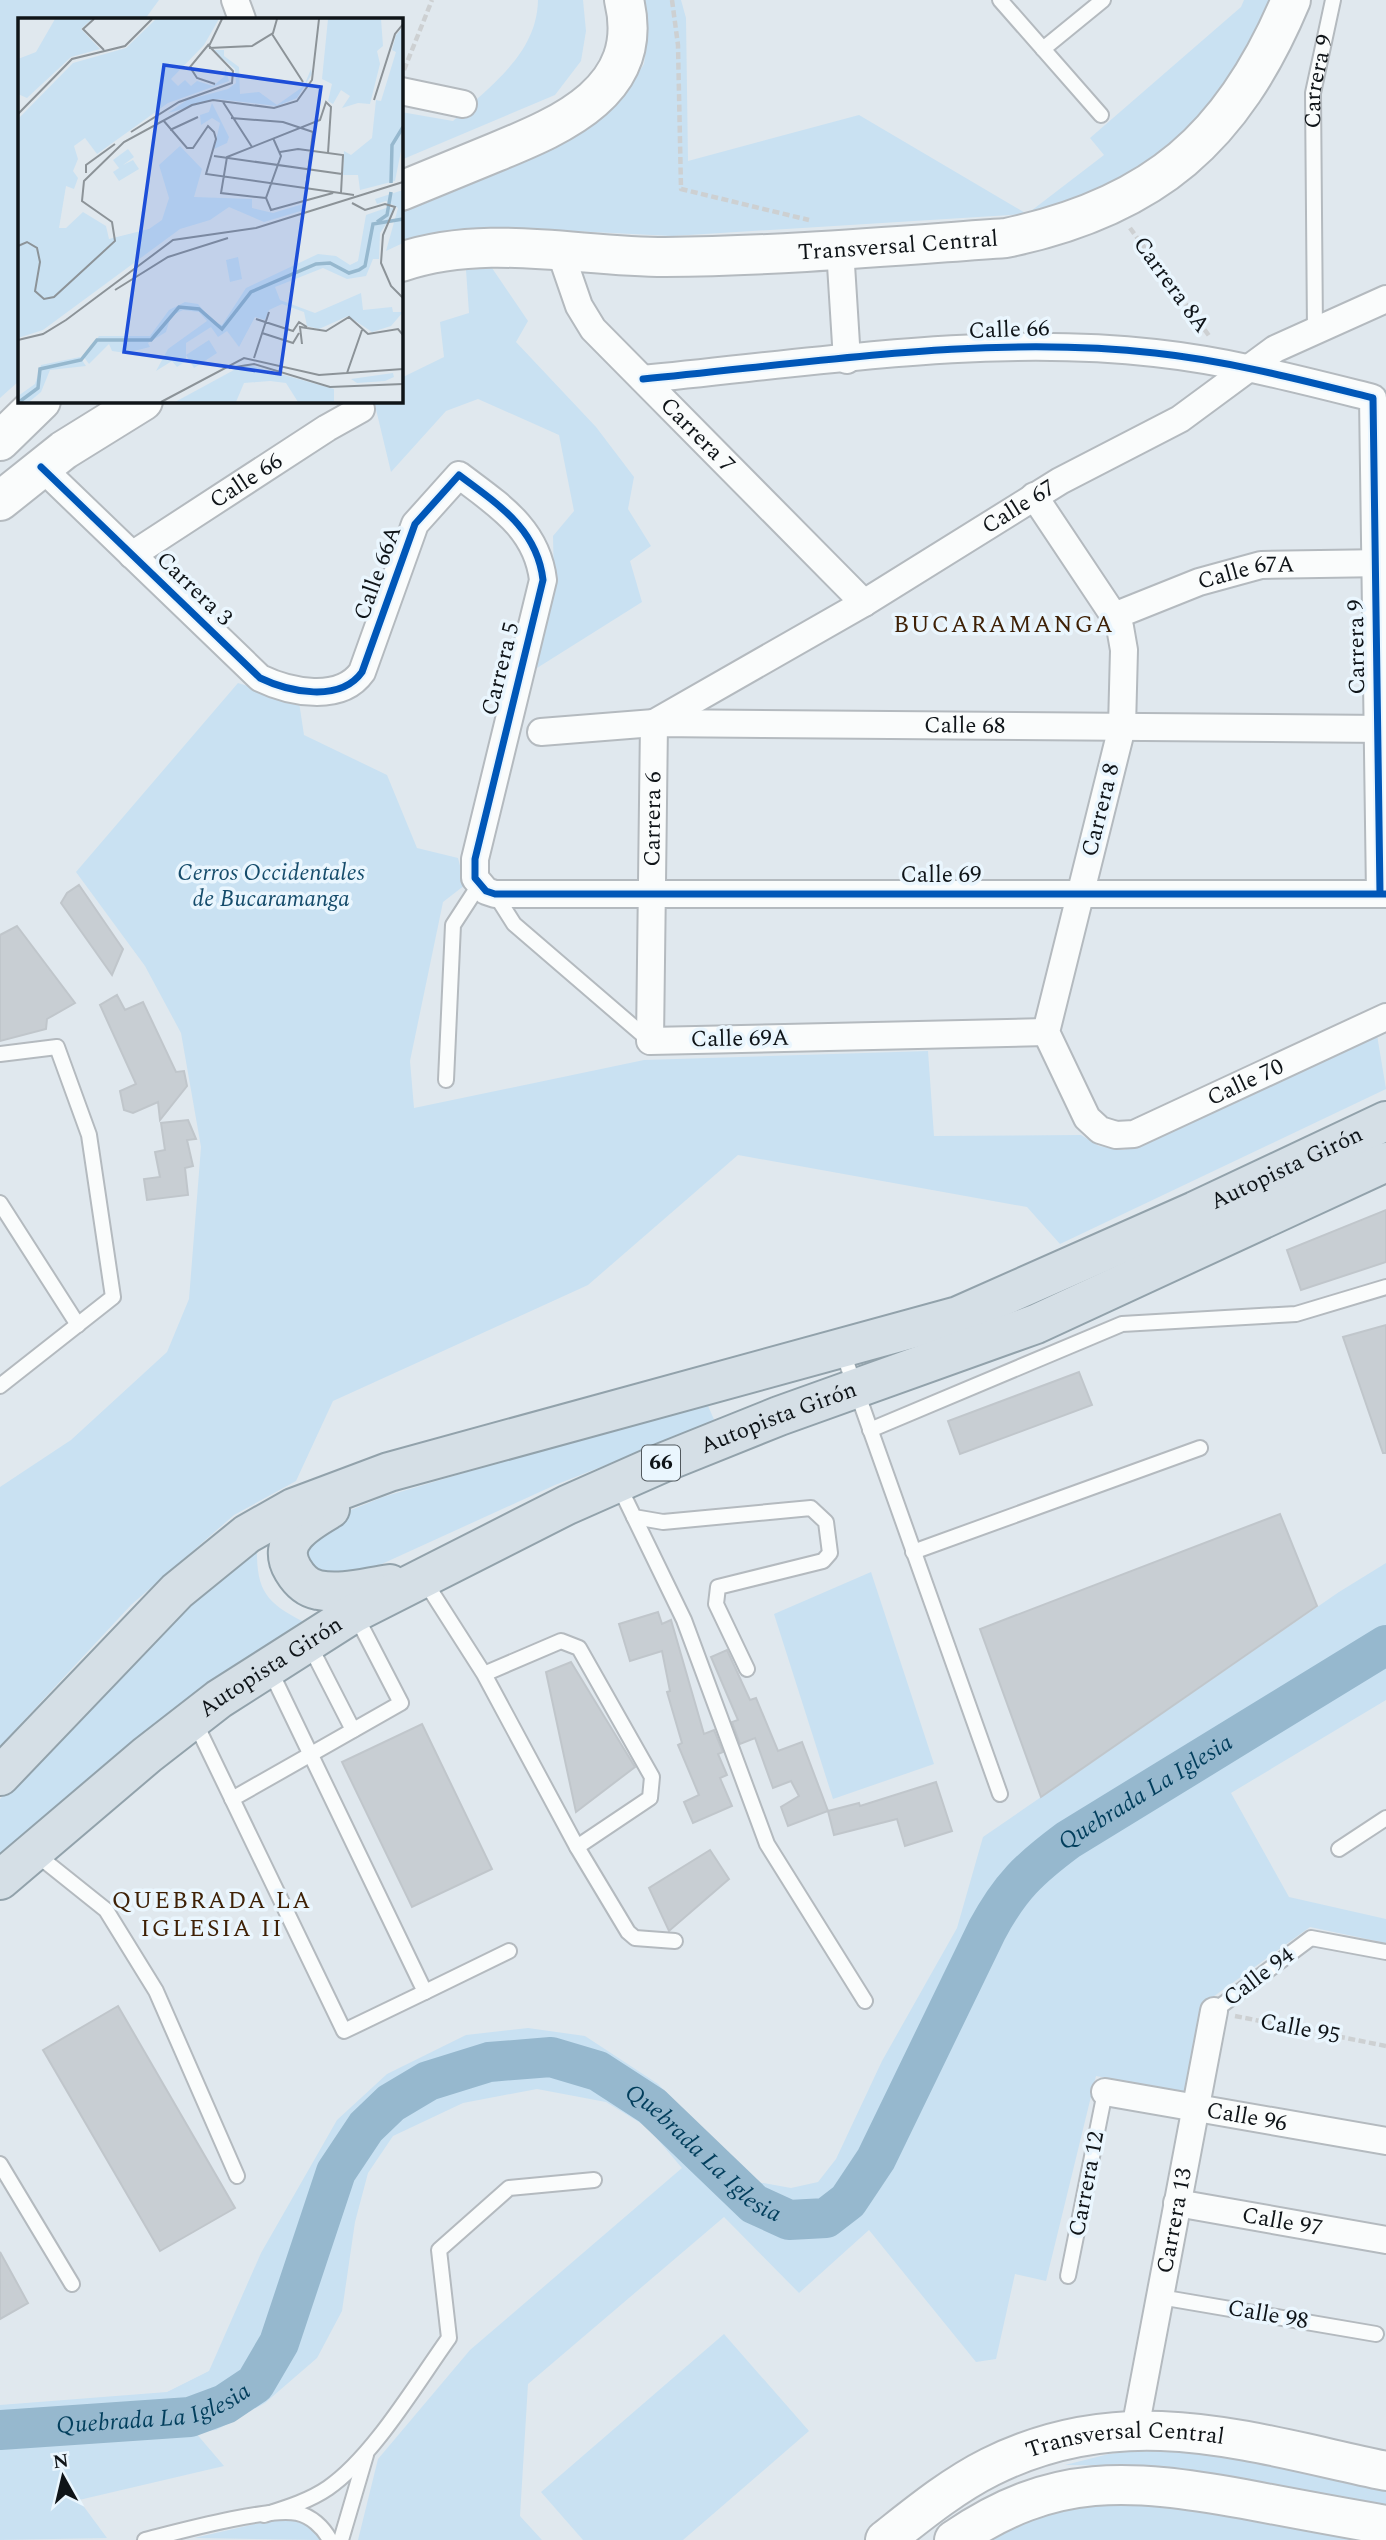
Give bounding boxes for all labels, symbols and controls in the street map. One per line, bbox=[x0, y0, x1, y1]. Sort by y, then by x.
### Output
inset map bbox=[18, 18, 402, 402]
street label: Carrera 9 bbox=[1295, 31, 1343, 129]
street label: Transversal Central bbox=[797, 221, 999, 270]
street label: Carrera 8A bbox=[1124, 229, 1218, 341]
street label: Calle 66 bbox=[968, 311, 1050, 349]
street label: Carrera 7 bbox=[652, 389, 744, 481]
street label: Calle 66 bbox=[202, 444, 290, 518]
street label: Calle 67 bbox=[975, 470, 1062, 543]
street label: Calle 66A bbox=[345, 521, 411, 625]
street label: Carrera 3 bbox=[148, 543, 240, 635]
street label: Calle 67A bbox=[1194, 547, 1295, 599]
street label: Carrera 9 bbox=[1339, 599, 1375, 695]
district label: BUCARAMANGA bbox=[893, 607, 1115, 643]
street label: Carrera 5 bbox=[473, 619, 529, 719]
street label: Calle 68 bbox=[924, 708, 1005, 743]
street label: Carrera 8 bbox=[1073, 760, 1129, 860]
street label: Carrera 6 bbox=[635, 771, 671, 867]
park label: Cerros Occidentales de Bucaramanga bbox=[177, 856, 365, 917]
street label: Calle 69 bbox=[900, 858, 982, 893]
street label: Calle 69A bbox=[690, 1021, 790, 1057]
street label: Calle 70 bbox=[1201, 1049, 1290, 1115]
street label: Autopista Girón bbox=[1204, 1117, 1369, 1219]
street label: Autopista Girón bbox=[695, 1372, 862, 1463]
road number: 66 bbox=[642, 1446, 680, 1480]
street label: Autopista Girón bbox=[191, 1607, 349, 1726]
water label: Quebrada La Iglesia bbox=[1051, 1725, 1240, 1860]
district label: QUEBRADA LA IGLESIA II bbox=[112, 1883, 312, 1947]
street label: Calle 94 bbox=[1216, 1938, 1302, 2015]
street label: Calle 95 bbox=[1257, 2004, 1343, 2054]
water label: Quebrada La Iglesia bbox=[618, 2075, 787, 2232]
street label: Calle 96 bbox=[1204, 2093, 1290, 2141]
street label: Carrera 12 bbox=[1060, 2128, 1114, 2240]
street label: Carrera 13 bbox=[1147, 2165, 1201, 2276]
street label: Calle 97 bbox=[1239, 2197, 1325, 2246]
street label: Calle 98 bbox=[1225, 2291, 1311, 2339]
water label: Quebrada La Iglesia bbox=[55, 2374, 258, 2444]
street label: Transversal Central bbox=[1021, 2413, 1227, 2468]
north arrow bbox=[28, 2442, 98, 2512]
text: N bbox=[51, 2446, 71, 2477]

